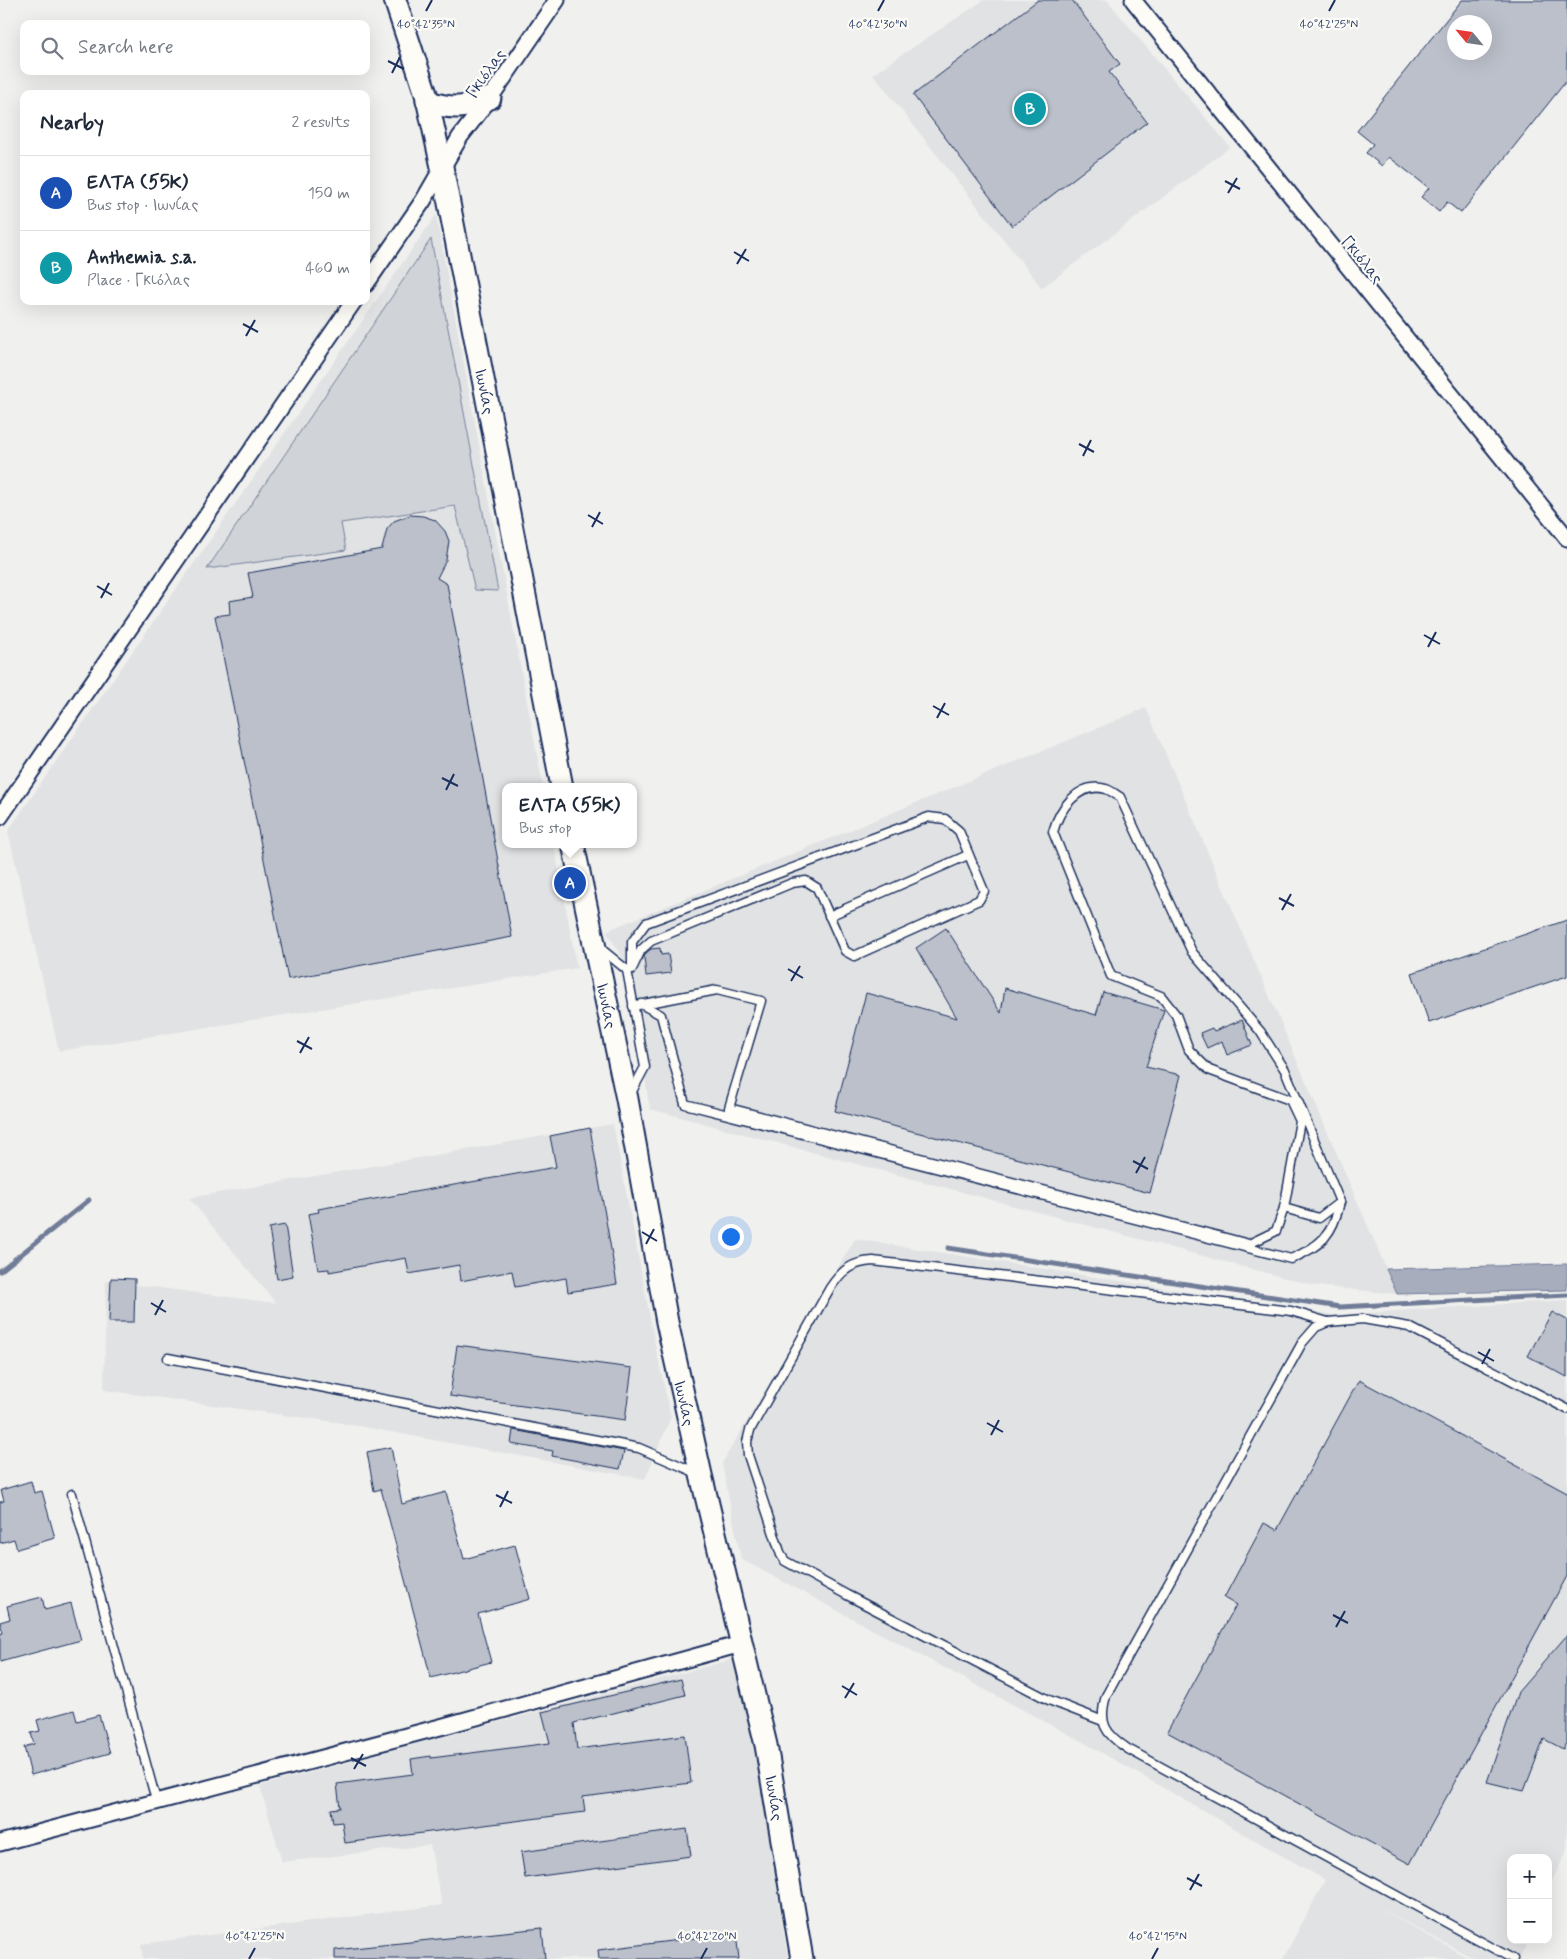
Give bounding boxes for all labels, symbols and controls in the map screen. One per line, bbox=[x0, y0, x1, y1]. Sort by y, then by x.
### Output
north arrow bbox=[1447, 15, 1492, 60]
text: 40°42'35"N bbox=[397, 17, 455, 33]
text: 40°42'30"N bbox=[849, 17, 907, 33]
text: 40°42'25"N bbox=[1300, 17, 1358, 33]
search box bbox=[20, 20, 370, 75]
icon: search bbox=[38, 34, 66, 62]
text: Search here bbox=[78, 35, 174, 60]
street label: Γκιόλας bbox=[462, 45, 511, 103]
pin: B bbox=[1014, 90, 1046, 128]
text: Nearby bbox=[40, 109, 104, 137]
text: 2 results bbox=[292, 112, 350, 133]
text: ΕΛΤΑ (55Κ) bbox=[87, 170, 188, 195]
text: A bbox=[51, 183, 61, 204]
text: 150 m bbox=[308, 183, 350, 204]
text: Bus stop · Ιωνίας bbox=[87, 195, 199, 216]
street label: Γκιόλας bbox=[1336, 232, 1387, 288]
text: Anthemia s.a. bbox=[87, 245, 196, 270]
text: B bbox=[51, 258, 61, 279]
text: 460 m bbox=[305, 258, 350, 279]
text: Place · Γκιόλας bbox=[87, 270, 190, 291]
street label: Ιωνίας bbox=[469, 367, 499, 416]
popup bbox=[502, 783, 637, 848]
text: ΕΛΤΑ (55Κ) bbox=[519, 793, 620, 818]
text: Bus stop bbox=[519, 818, 572, 839]
pin: A bbox=[554, 864, 586, 902]
street label: Ιωνίας bbox=[591, 981, 621, 1031]
your location bbox=[718, 1224, 744, 1250]
street label: Ιωνίας bbox=[668, 1378, 699, 1428]
street label: Ιωνίας bbox=[759, 1773, 788, 1822]
map controls bbox=[1507, 1854, 1552, 1944]
button: + bbox=[1507, 1854, 1552, 1899]
button: − bbox=[1507, 1899, 1552, 1944]
text: 40°42'25"N bbox=[226, 1929, 284, 1945]
text: 40°42'20"N bbox=[678, 1929, 736, 1945]
text: 40°42'15"N bbox=[1129, 1929, 1187, 1945]

